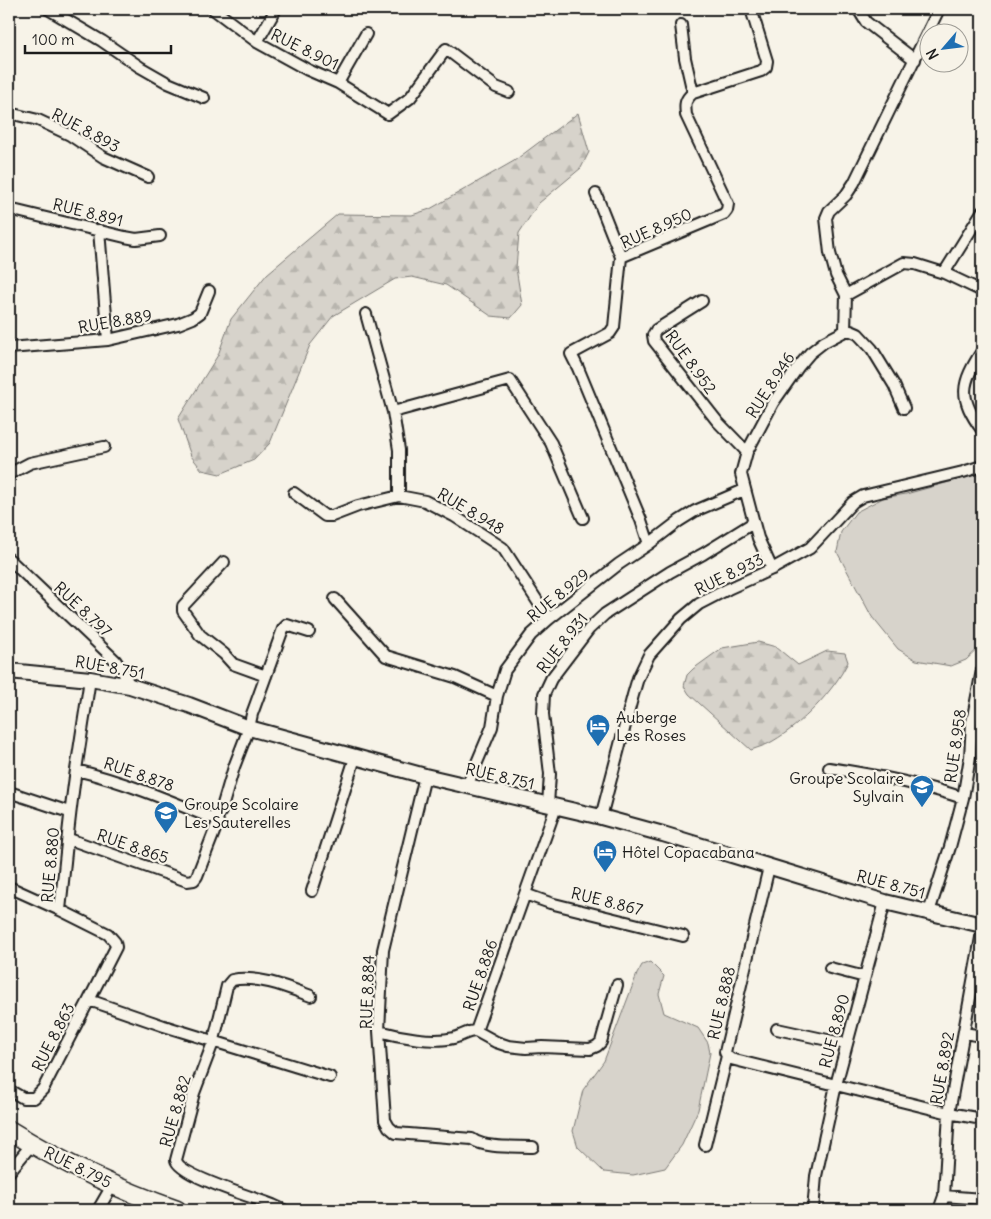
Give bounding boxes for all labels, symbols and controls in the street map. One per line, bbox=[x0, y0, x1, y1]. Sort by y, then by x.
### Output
scale bar bbox=[25, 22, 171, 54]
north arrow bbox=[918, 22, 968, 72]
street label: RUE 8.901 bbox=[268, 24, 342, 74]
text: 100 m bbox=[32, 30, 74, 49]
text: N bbox=[922, 46, 943, 63]
street label: RUE 8.893 bbox=[48, 104, 124, 156]
street label: RUE 8.891 bbox=[51, 194, 125, 230]
street label: RUE 8.950 bbox=[617, 203, 695, 253]
street label: RUE 8.889 bbox=[77, 305, 153, 337]
street label: RUE 8.952 bbox=[661, 326, 721, 398]
street label: RUE 8.946 bbox=[741, 348, 799, 422]
street label: RUE 8.948 bbox=[434, 483, 508, 539]
street label: RUE 8.933 bbox=[691, 549, 767, 599]
street label: RUE 8.929 bbox=[523, 564, 593, 626]
street label: RUE 8.797 bbox=[50, 577, 116, 641]
street label: RUE 8.931 bbox=[532, 609, 592, 677]
street label: RUE 8.751 bbox=[74, 651, 146, 683]
place label: Auberge Les Roses bbox=[616, 707, 686, 745]
street label: RUE 8.958 bbox=[940, 708, 970, 784]
hotel icon: Auberge Les Roses bbox=[585, 713, 611, 747]
street label: RUE 8.878 bbox=[101, 753, 177, 795]
street label: RUE 8.751 bbox=[464, 758, 536, 794]
place label: Groupe Scolaire Sylvain bbox=[789, 768, 904, 806]
school or university icon: Groupe Scolaire Sylvain bbox=[909, 774, 935, 808]
place label: Groupe Scolaire Les Sauterelles bbox=[184, 794, 299, 832]
school or university icon: Groupe Scolaire Les Sauterelles bbox=[153, 800, 179, 834]
street label: RUE 8.865 bbox=[95, 824, 171, 868]
street label: RUE 8.880 bbox=[37, 826, 63, 904]
hotel icon: Hôtel Copacabana bbox=[592, 839, 618, 873]
place label: Hôtel Copacabana bbox=[622, 842, 755, 862]
street label: RUE 8.751 bbox=[854, 865, 928, 903]
street label: RUE 8.867 bbox=[569, 882, 645, 920]
street label: RUE 8.886 bbox=[458, 937, 502, 1013]
street label: RUE 8.884 bbox=[356, 954, 378, 1030]
street label: RUE 8.888 bbox=[703, 964, 739, 1042]
street label: RUE 8.890 bbox=[815, 992, 853, 1070]
street label: RUE 8.863 bbox=[27, 999, 79, 1075]
street label: RUE 8.892 bbox=[926, 1030, 958, 1106]
street label: RUE 8.882 bbox=[155, 1072, 195, 1149]
street label: RUE 8.795 bbox=[41, 1142, 115, 1192]

